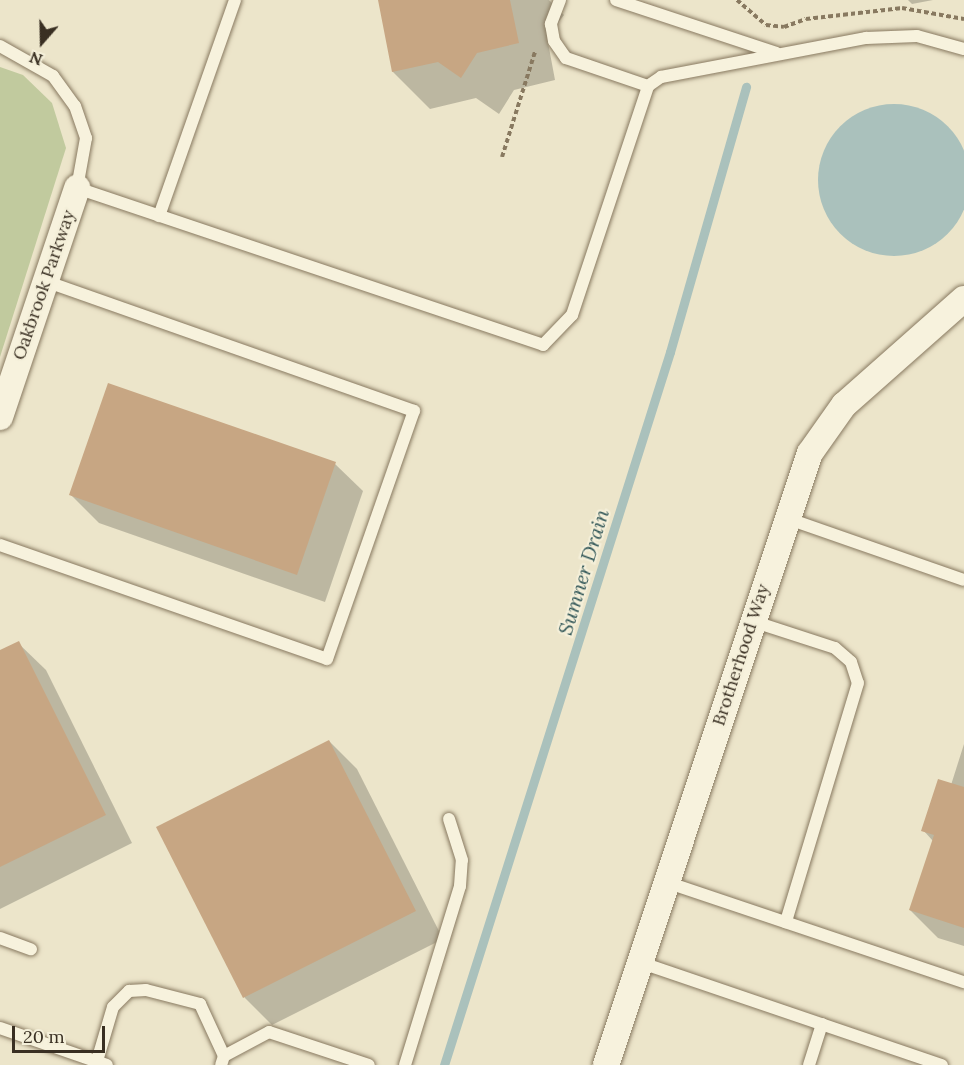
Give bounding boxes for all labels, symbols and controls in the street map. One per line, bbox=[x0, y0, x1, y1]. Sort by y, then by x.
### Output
north arrow bbox=[12, 12, 72, 72]
text: N bbox=[27, 47, 45, 70]
street label: Oakbrook Parkway bbox=[8, 207, 80, 363]
water label: Sumner Drain bbox=[552, 506, 614, 638]
street label: Brotherhood Way bbox=[708, 581, 774, 729]
scale bar bbox=[15, 1014, 108, 1052]
text: 20 m bbox=[23, 1025, 65, 1048]

